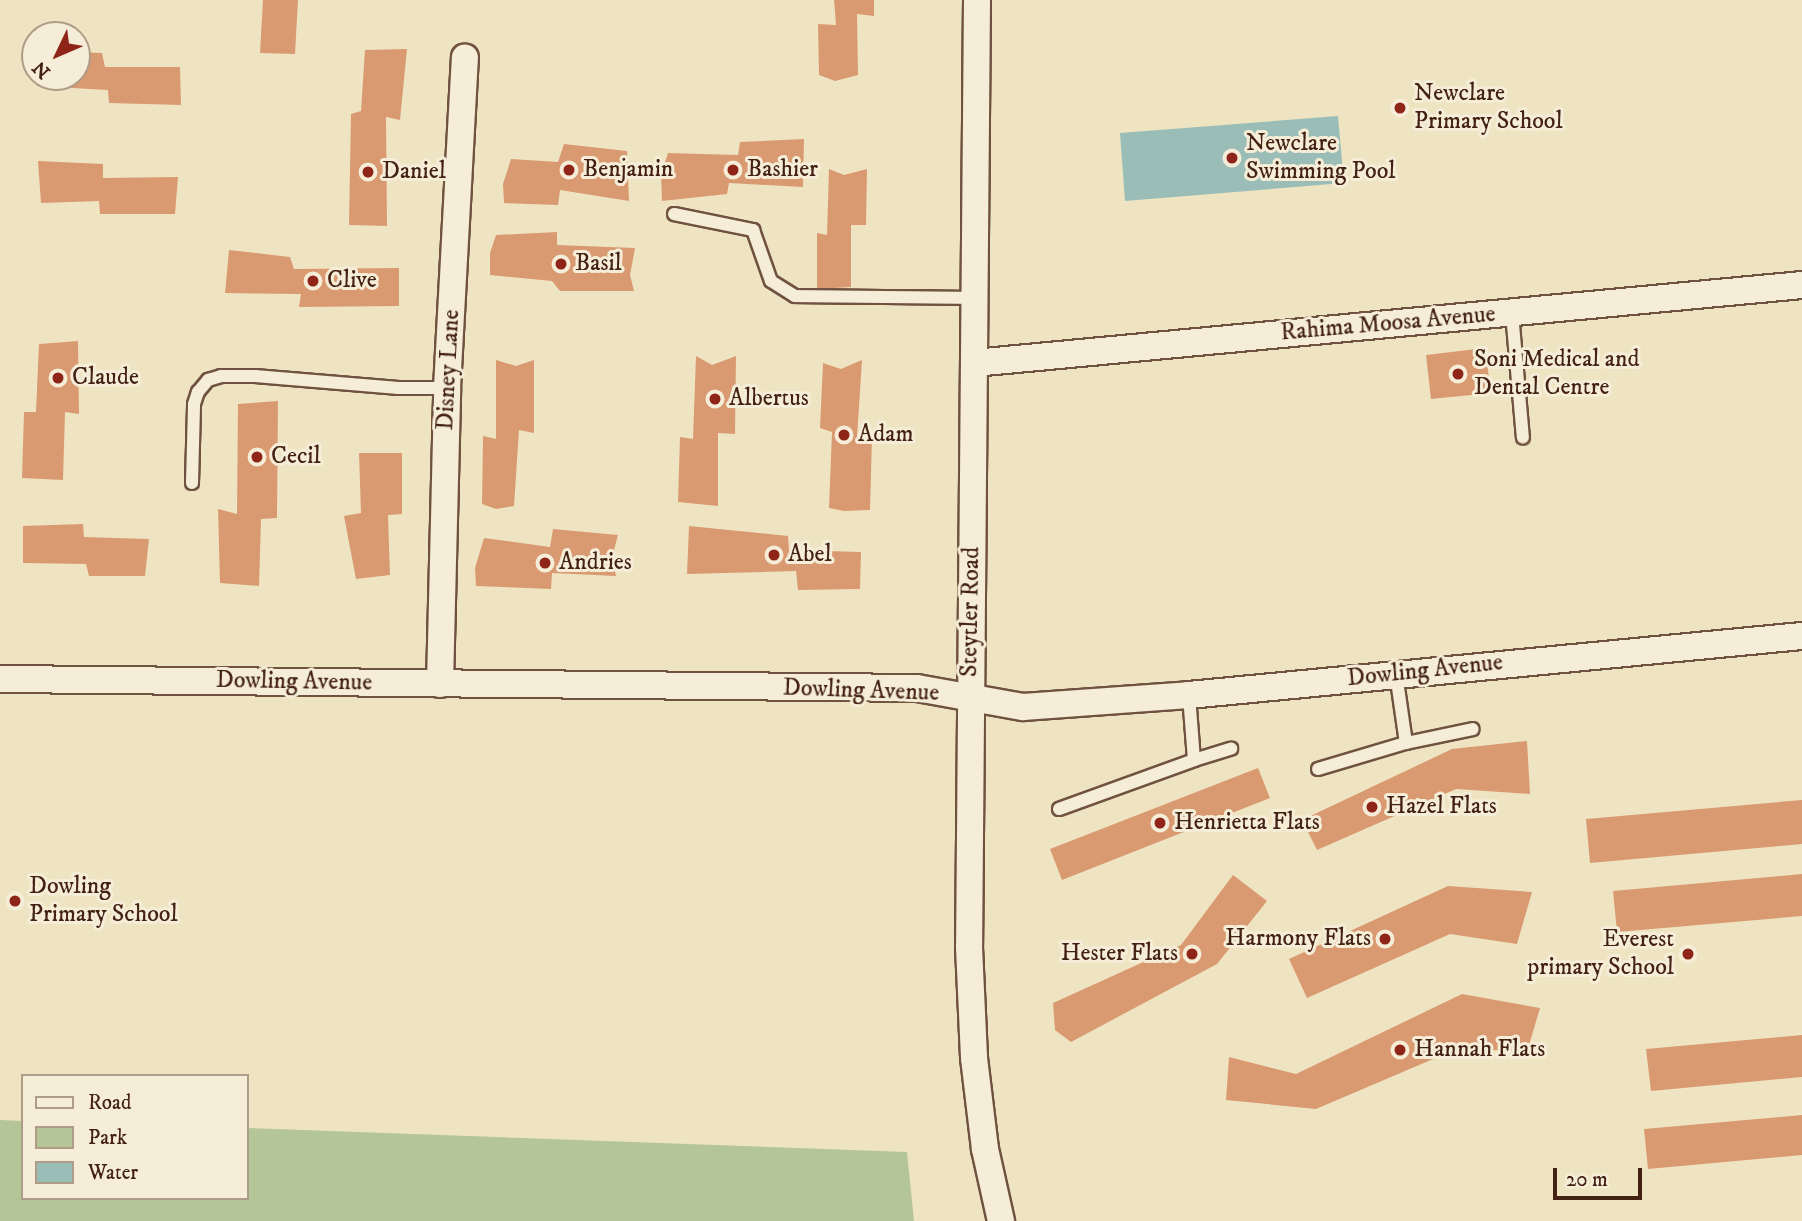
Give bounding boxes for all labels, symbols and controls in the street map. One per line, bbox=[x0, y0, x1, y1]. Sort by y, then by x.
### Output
north arrow bbox=[21, 21, 91, 91]
text: N bbox=[28, 56, 56, 83]
place label: Newclare Primary School bbox=[1414, 80, 1563, 136]
marker: Newclare Primary School bbox=[1392, 100, 1408, 116]
place label: Newclare Swimming Pool bbox=[1246, 130, 1395, 186]
marker: Newclare Swimming Pool bbox=[1224, 150, 1240, 166]
place label: Benjamin bbox=[583, 156, 673, 184]
place label: Bashier bbox=[747, 156, 818, 184]
place label: Daniel bbox=[382, 158, 446, 186]
marker: Benjamin bbox=[561, 162, 577, 178]
marker: Bashier bbox=[725, 162, 741, 178]
marker: Daniel bbox=[360, 164, 376, 180]
place label: Basil bbox=[575, 250, 622, 278]
marker: Basil bbox=[553, 256, 569, 272]
place label: Clive bbox=[327, 267, 377, 295]
marker: Clive bbox=[305, 273, 321, 289]
street label: Rahima Moosa Avenue bbox=[1279, 300, 1497, 348]
street label: Disney Lane bbox=[431, 309, 467, 431]
place label: Soni Medical and Dental Centre bbox=[1474, 346, 1639, 402]
place label: Claude bbox=[72, 364, 139, 392]
marker: Soni Medical and Dental Centre bbox=[1448, 364, 1468, 384]
marker: Claude bbox=[50, 370, 66, 386]
place label: Albertus bbox=[729, 385, 809, 413]
marker: Albertus bbox=[707, 391, 723, 407]
place label: Adam bbox=[858, 421, 913, 449]
marker: Adam bbox=[836, 427, 852, 443]
place label: Cecil bbox=[271, 443, 321, 471]
marker: Cecil bbox=[249, 449, 265, 465]
place label: Abel bbox=[788, 541, 832, 569]
marker: Abel bbox=[766, 547, 782, 563]
street label: Steytler Road bbox=[955, 547, 987, 677]
place label: Andries bbox=[559, 549, 632, 577]
marker: Andries bbox=[537, 555, 553, 571]
street label: Dowling Avenue bbox=[1346, 649, 1504, 693]
street label: Dowling Avenue bbox=[216, 666, 372, 698]
street label: Dowling Avenue bbox=[782, 674, 940, 708]
place label: Hazel Flats bbox=[1386, 793, 1497, 821]
marker: Hazel Flats bbox=[1364, 799, 1380, 815]
place label: Henrietta Flats bbox=[1174, 809, 1320, 837]
marker: Henrietta Flats bbox=[1152, 815, 1168, 831]
place label: Dowling Primary School bbox=[29, 873, 178, 929]
marker: Dowling Primary School bbox=[7, 893, 23, 909]
place label: Harmony Flats bbox=[1225, 925, 1371, 953]
place label: Everest primary School bbox=[1527, 926, 1674, 982]
marker: Harmony Flats bbox=[1377, 931, 1393, 947]
place label: Hester Flats bbox=[1061, 940, 1178, 968]
marker: Hester Flats bbox=[1184, 946, 1200, 962]
marker: Everest primary School bbox=[1680, 946, 1696, 962]
place label: Hannah Flats bbox=[1414, 1036, 1545, 1064]
marker: Hannah Flats bbox=[1392, 1042, 1408, 1058]
legend bbox=[21, 1074, 248, 1200]
text: Road bbox=[88, 1090, 132, 1116]
text: Park bbox=[88, 1125, 127, 1151]
scale bar bbox=[1557, 1154, 1646, 1198]
text: Water bbox=[88, 1160, 138, 1186]
text: 20 m bbox=[1566, 1167, 1608, 1193]

